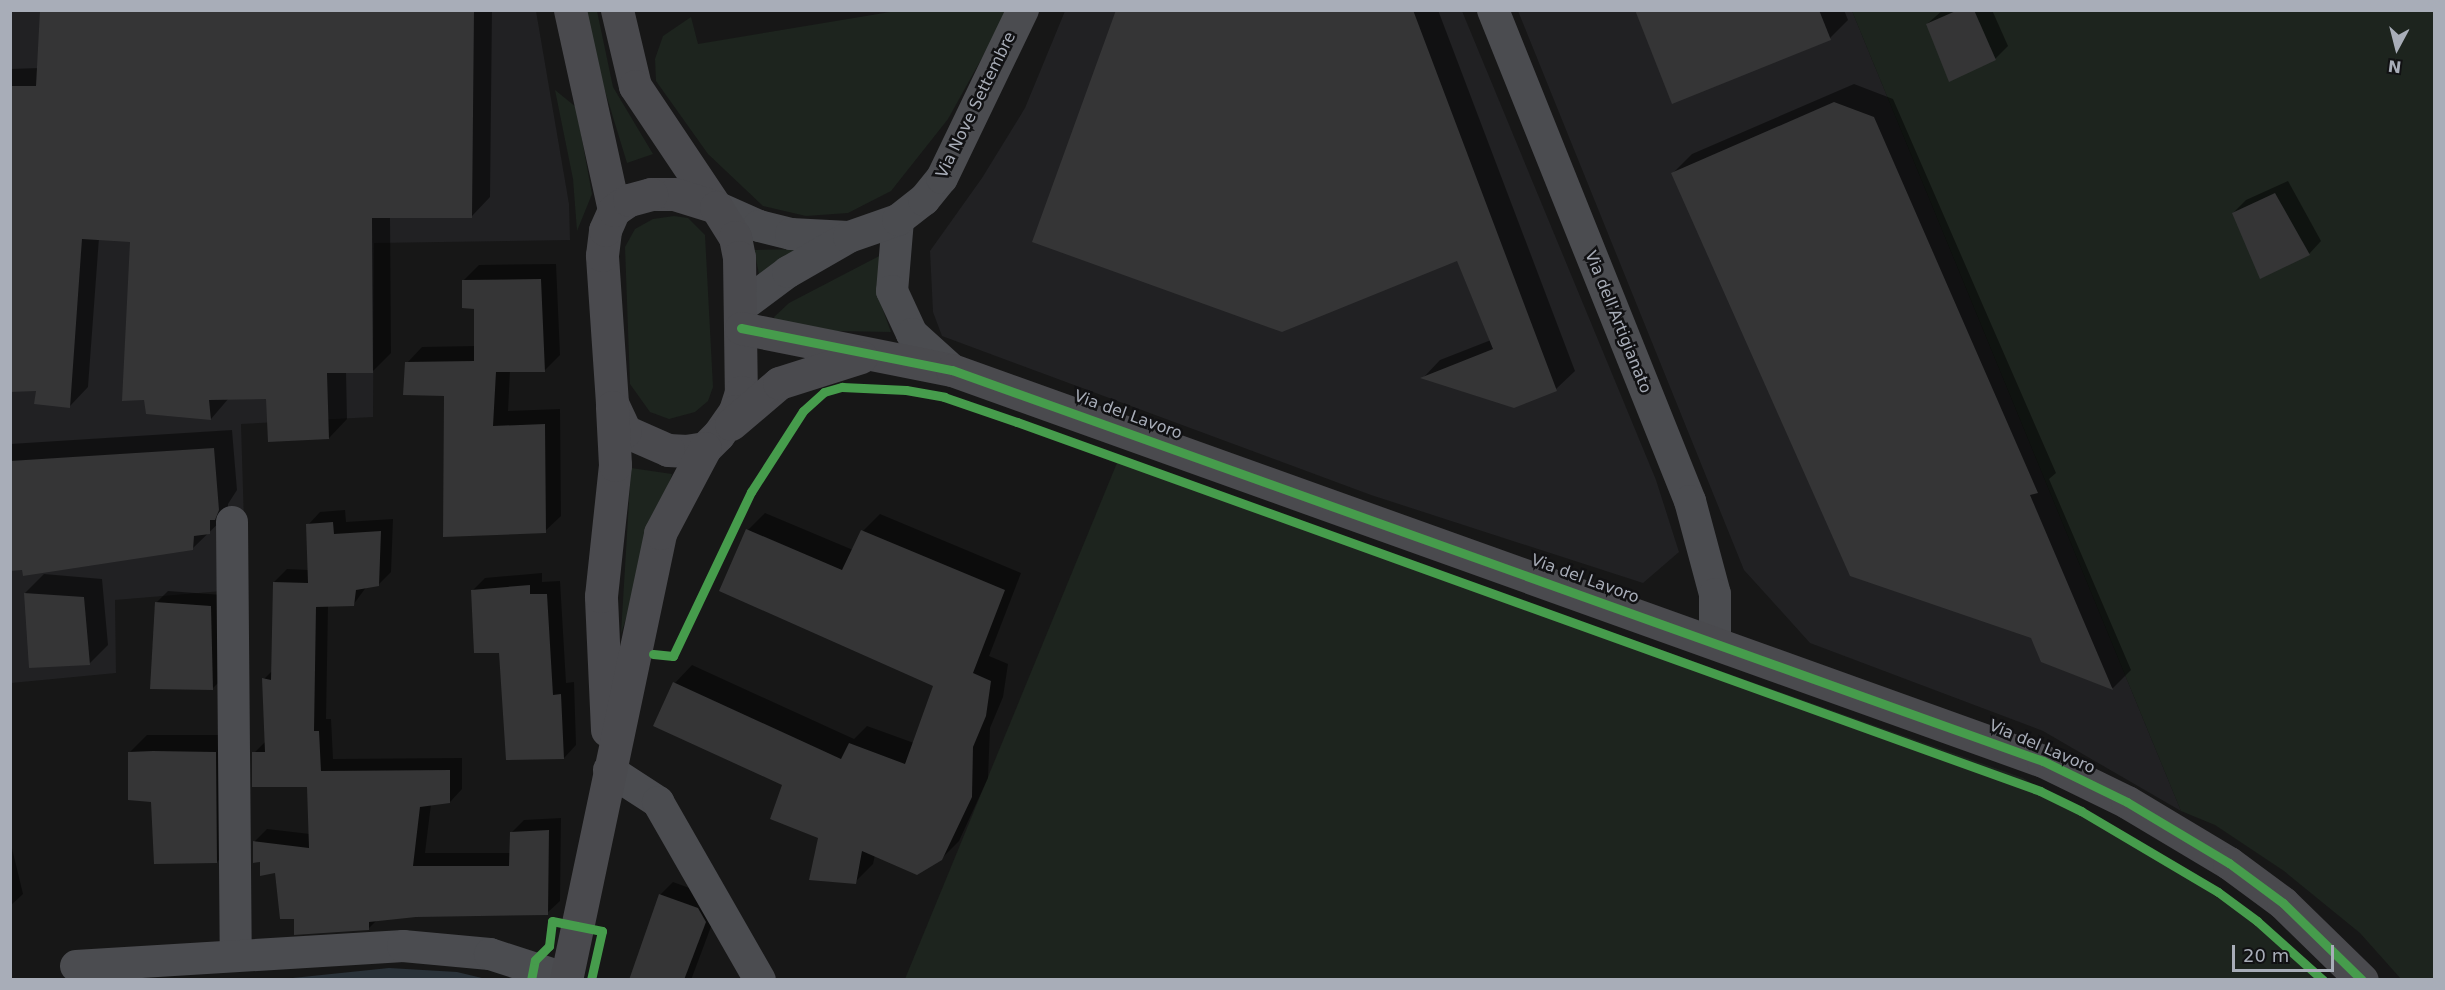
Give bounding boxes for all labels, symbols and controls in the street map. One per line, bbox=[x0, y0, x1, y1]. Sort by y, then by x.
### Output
north arrow bbox=[2367, 18, 2427, 78]
street label: Via Nove Settembre bbox=[932, 29, 1020, 181]
text: N bbox=[2387, 56, 2403, 77]
street label: Via dell'Artigianato bbox=[1581, 248, 1655, 396]
street label: Via del Lavoro bbox=[1071, 387, 1185, 443]
street label: Via del Lavoro bbox=[1528, 551, 1642, 607]
street label: Via del Lavoro bbox=[1986, 716, 2098, 778]
scale bar bbox=[2235, 933, 2337, 971]
text: 20 m bbox=[2243, 945, 2289, 966]

